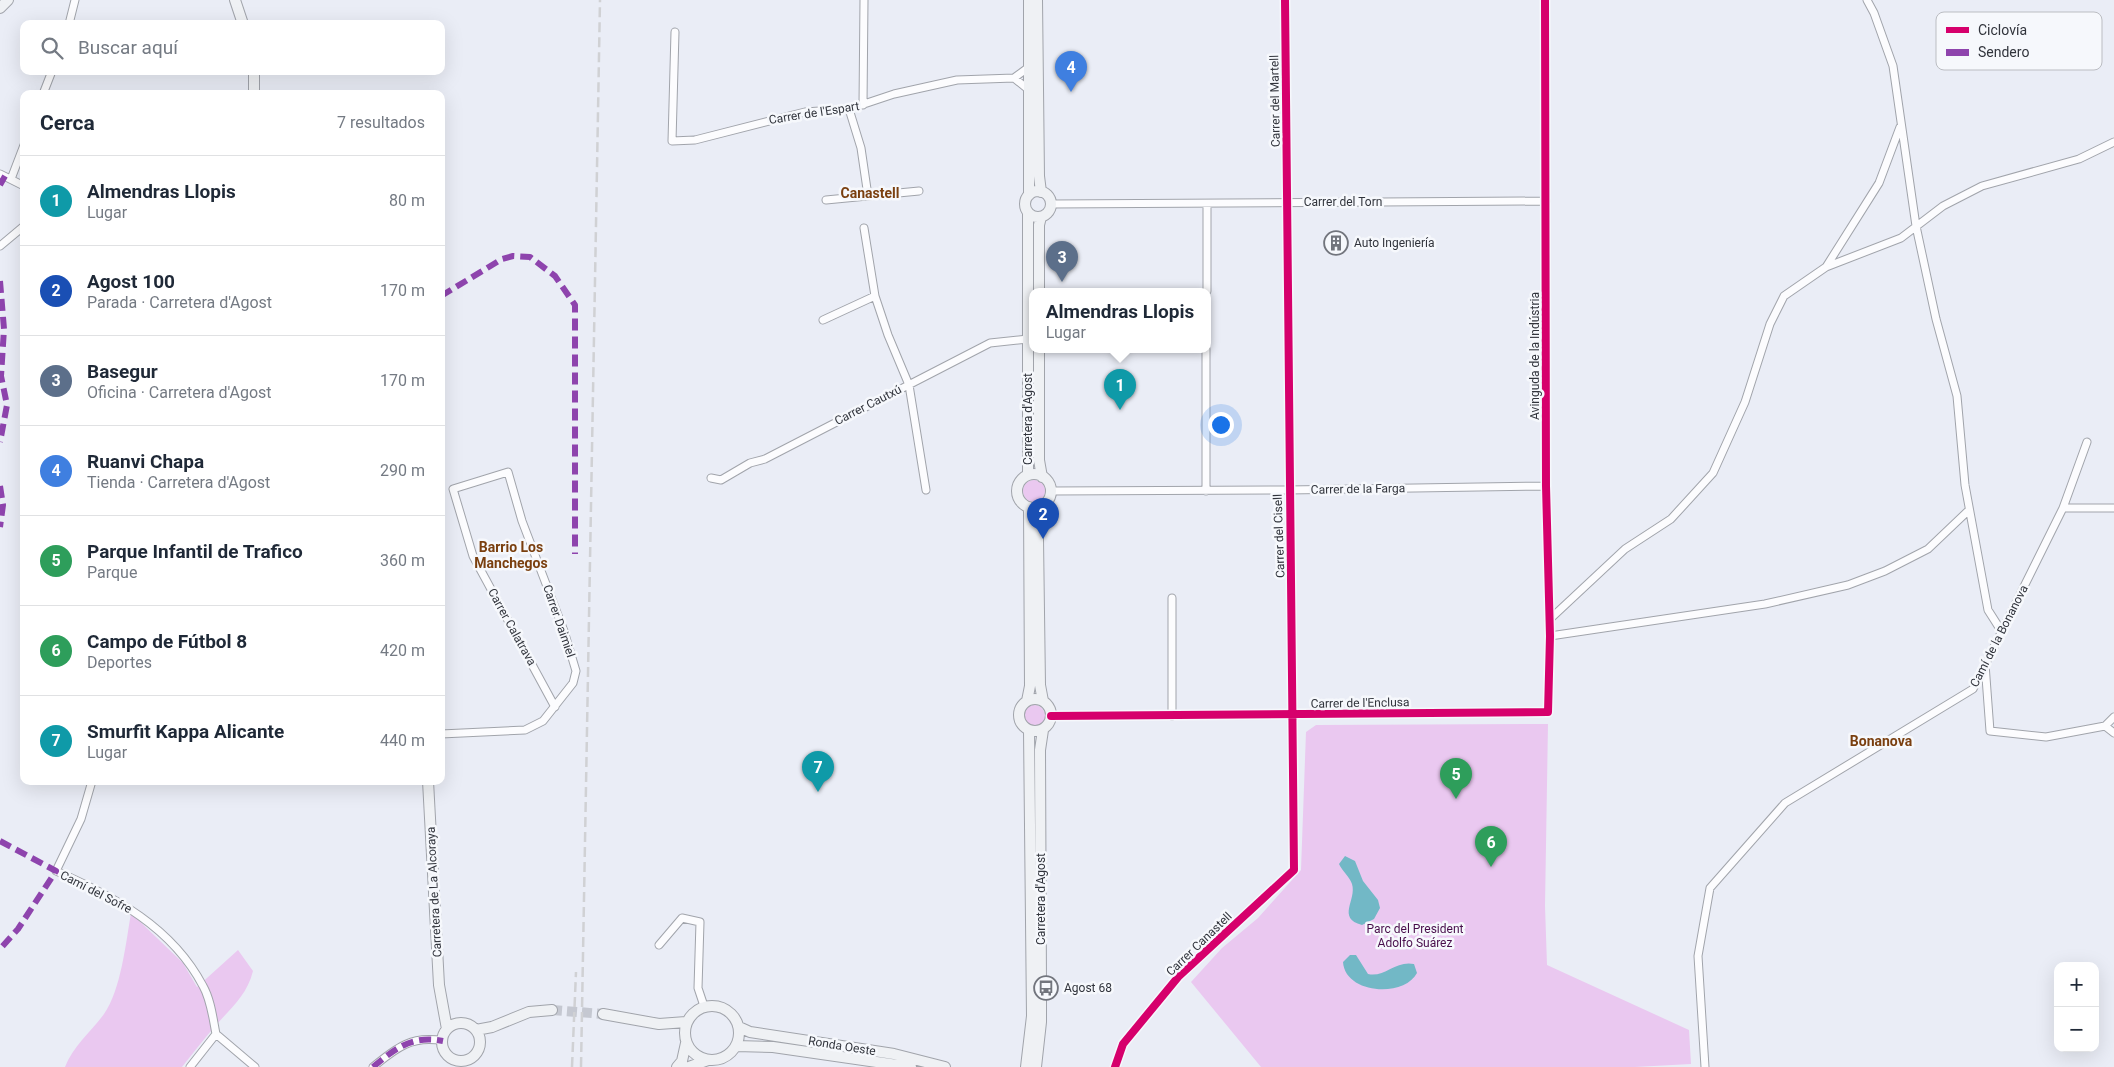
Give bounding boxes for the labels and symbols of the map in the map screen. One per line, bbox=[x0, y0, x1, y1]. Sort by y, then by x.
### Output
legend bbox=[1936, 12, 2102, 70]
text: Ciclovía bbox=[1978, 22, 2027, 38]
text: Sendero bbox=[1978, 44, 2029, 60]
pin: 4 bbox=[1055, 51, 1087, 92]
street label: Carrer del Martell bbox=[1267, 55, 1283, 147]
street label: Carrer de l'Espart bbox=[768, 99, 860, 127]
district label: Canastell bbox=[841, 185, 899, 201]
street label: Carrer del Torn bbox=[1304, 195, 1382, 209]
building icon: Auto Ingeniería bbox=[1323, 230, 1349, 256]
place label: Auto Ingeniería bbox=[1354, 236, 1434, 250]
pin: 3 bbox=[1046, 241, 1078, 282]
street label: Avinguda de la Indústria bbox=[1528, 292, 1542, 420]
pin: 1 bbox=[1104, 369, 1136, 410]
street label: Carretera d'Agost bbox=[1021, 373, 1035, 465]
street label: Carrer Cautxú bbox=[832, 382, 904, 428]
your location bbox=[1208, 412, 1234, 438]
street label: Carrer de la Farga bbox=[1311, 481, 1405, 497]
street label: Carrer del Cisell bbox=[1271, 494, 1287, 578]
pin: 2 bbox=[1027, 498, 1059, 539]
district label: Barrio Los Manchegos bbox=[474, 539, 548, 571]
street label: Carrer Daimiel bbox=[540, 583, 578, 659]
street label: Camí de la Bonanova bbox=[1967, 583, 2031, 689]
street label: Carrer Calatrava bbox=[485, 586, 539, 668]
street label: Carrer de l'Enclusa bbox=[1310, 695, 1410, 711]
district label: Bonanova bbox=[1850, 733, 1913, 749]
pin: 7 bbox=[802, 751, 834, 792]
pin: 5 bbox=[1440, 758, 1472, 799]
street label: Carretera de La Alcoraya bbox=[424, 826, 444, 958]
pin: 6 bbox=[1475, 826, 1507, 867]
street label: Carretera d'Agost bbox=[1034, 853, 1048, 945]
street label: Camí del Sofre bbox=[58, 868, 134, 916]
street label: Carrer Canastell bbox=[1163, 909, 1235, 979]
park label: Parc del President Adolfo Suárez bbox=[1367, 922, 1464, 950]
bus stop icon: Agost 68 bbox=[1033, 975, 1059, 1001]
place label: Agost 68 bbox=[1064, 981, 1112, 995]
street label: Ronda Oeste bbox=[807, 1034, 877, 1058]

